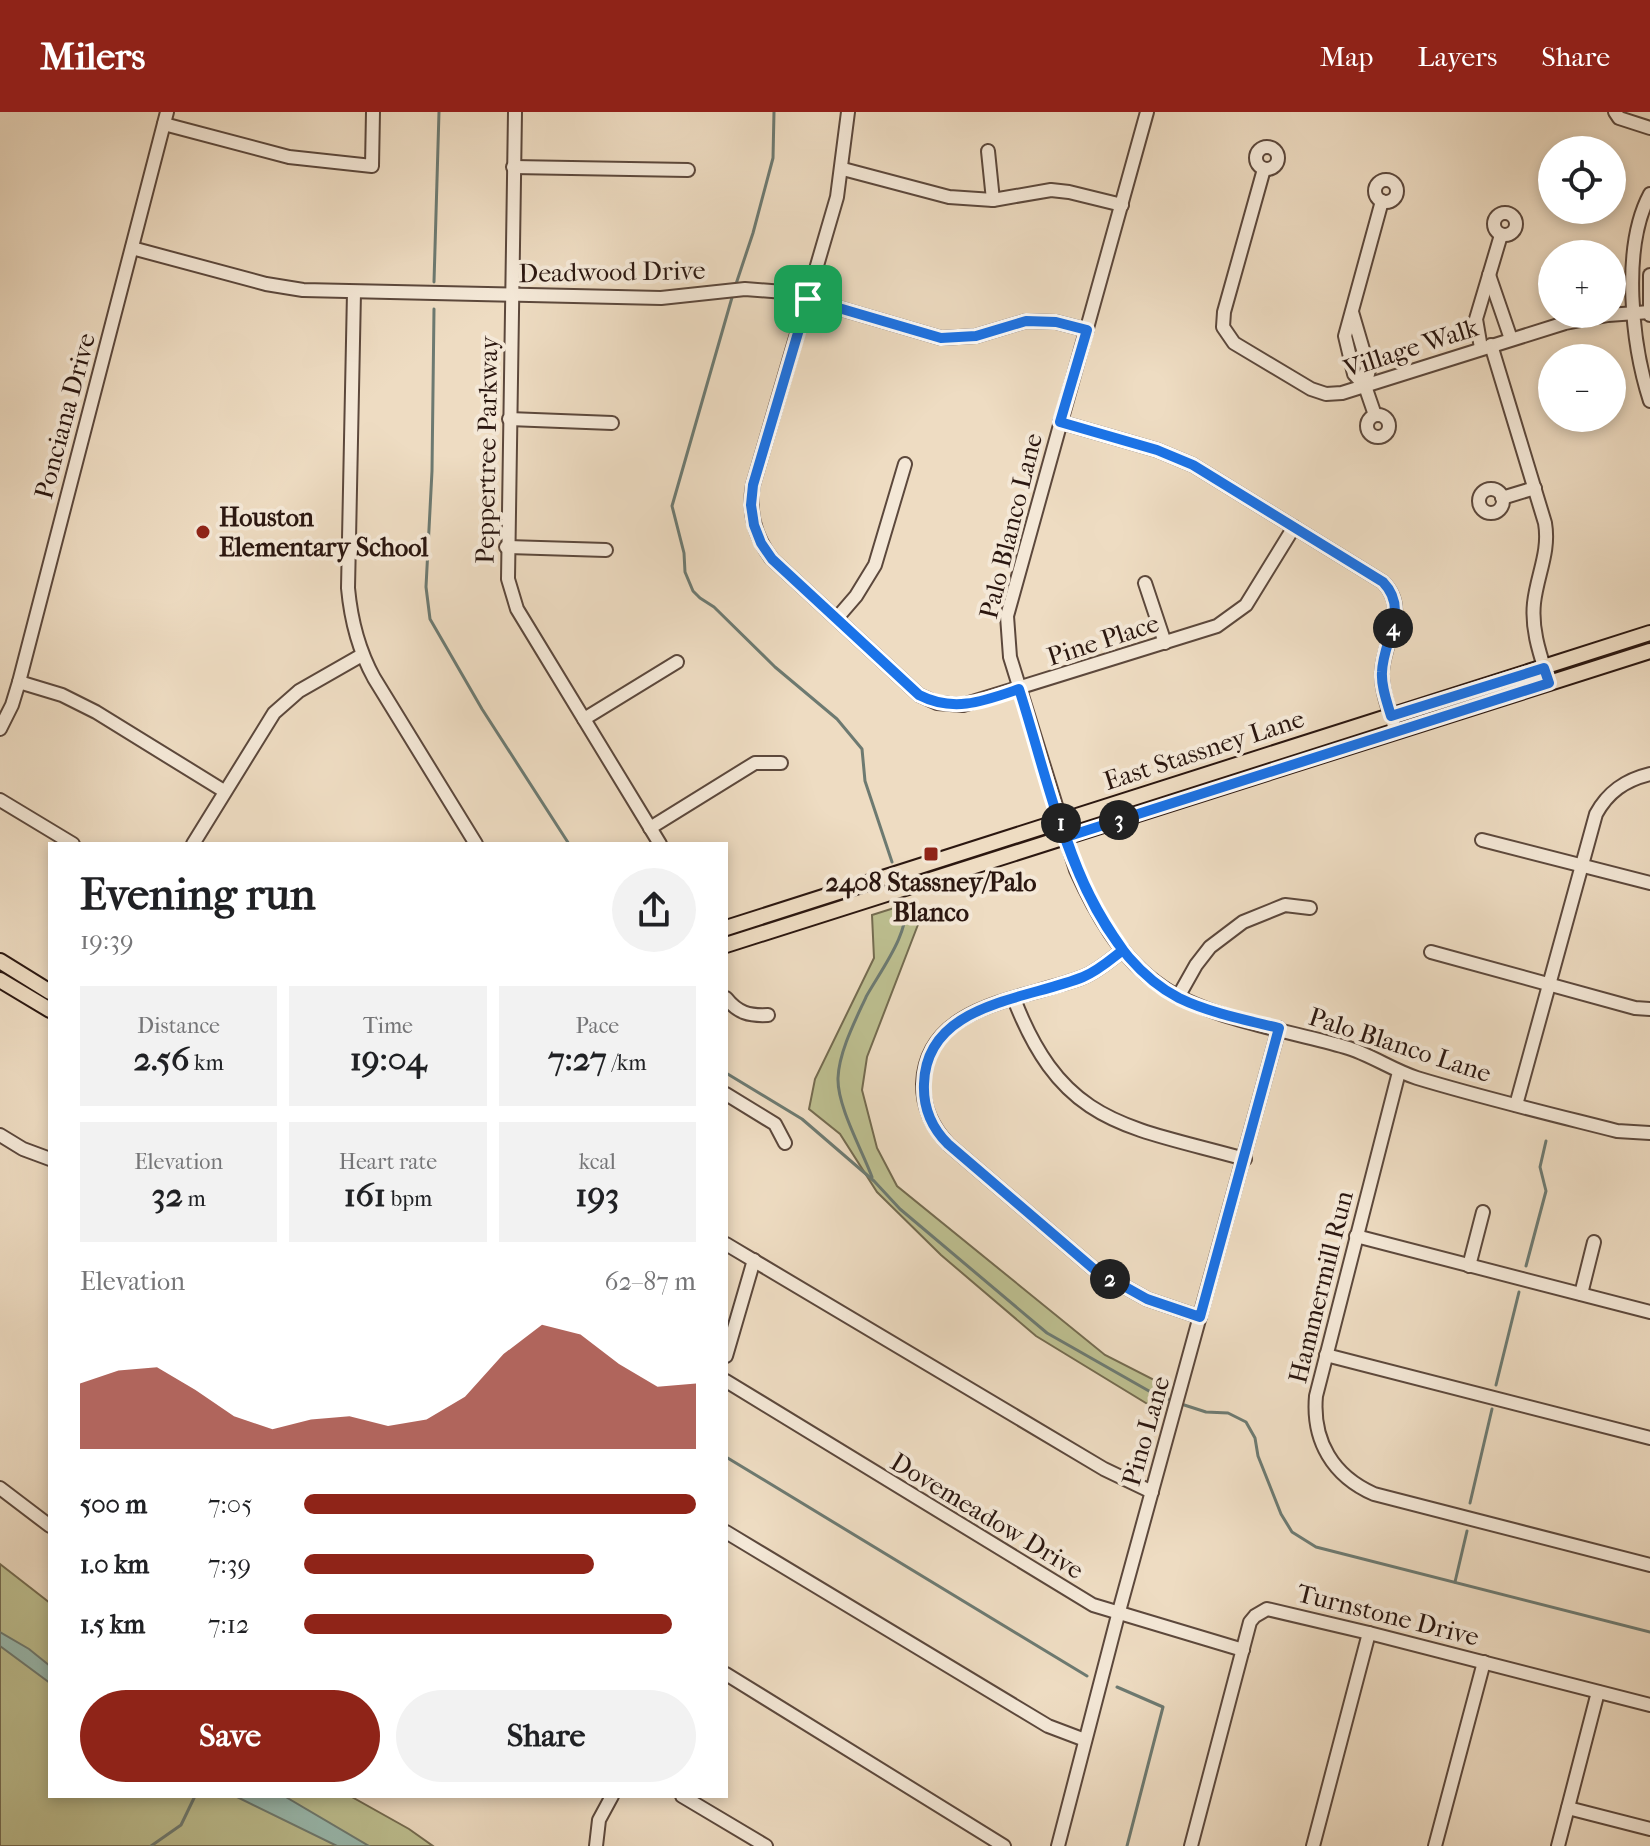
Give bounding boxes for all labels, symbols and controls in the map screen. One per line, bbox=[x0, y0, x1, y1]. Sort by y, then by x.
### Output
text: Milers bbox=[40, 34, 145, 79]
text: Map bbox=[1320, 40, 1373, 73]
text: Layers bbox=[1417, 40, 1497, 73]
text: Share bbox=[1541, 40, 1610, 73]
map controls bbox=[1538, 136, 1626, 432]
button: locate bbox=[1538, 136, 1626, 224]
button: + bbox=[1538, 240, 1626, 328]
street label: Deadwood Drive bbox=[518, 255, 706, 289]
pin bbox=[774, 265, 842, 333]
icon: arrive bbox=[786, 277, 830, 321]
street label: Village Walk bbox=[1339, 311, 1483, 385]
street label: Ponciana Drive bbox=[28, 330, 102, 502]
street label: Peppertree Parkway bbox=[470, 335, 505, 564]
button: − bbox=[1538, 344, 1626, 432]
street label: Palo Blanco Lane bbox=[973, 430, 1049, 622]
place label: Houston Elementary School bbox=[219, 502, 429, 563]
marker: Houston Elementary School bbox=[194, 523, 212, 541]
street label: Pine Place bbox=[1043, 607, 1163, 673]
pin: 4 bbox=[1373, 608, 1413, 648]
text: 4 bbox=[1387, 615, 1400, 641]
street label: East Stassney Lane bbox=[1100, 703, 1308, 797]
pin: 3 bbox=[1099, 800, 1139, 840]
pin: 1 bbox=[1041, 803, 1081, 843]
text: 3 bbox=[1114, 807, 1124, 833]
text: 1 bbox=[1057, 810, 1065, 836]
marker: 2408 Stassney/Palo Blanco bbox=[922, 845, 940, 863]
place label: 2408 Stassney/Palo Blanco bbox=[826, 867, 1036, 928]
button: share bbox=[612, 868, 696, 952]
text: Evening run bbox=[80, 869, 315, 920]
text: 19:39 bbox=[80, 925, 134, 956]
street label: Palo Blanco Lane bbox=[1305, 1001, 1495, 1089]
text: Distance bbox=[137, 1013, 220, 1039]
text: Time bbox=[363, 1013, 413, 1039]
text: Pace bbox=[575, 1013, 619, 1039]
text: 2.56 bbox=[134, 1039, 189, 1079]
text: 19:04 bbox=[350, 1039, 426, 1079]
text: 7:27 bbox=[548, 1039, 607, 1079]
text: km bbox=[189, 1050, 224, 1076]
text: /km bbox=[607, 1050, 646, 1076]
text: Elevation bbox=[134, 1149, 223, 1175]
text: Heart rate bbox=[339, 1149, 437, 1175]
text: kcal bbox=[579, 1149, 616, 1175]
text: 32 bbox=[151, 1175, 183, 1215]
text: 161 bbox=[344, 1175, 386, 1215]
text: 193 bbox=[575, 1175, 619, 1215]
text: m bbox=[183, 1186, 206, 1212]
text: bpm bbox=[386, 1186, 432, 1212]
street label: Hammermill Run bbox=[1282, 1188, 1360, 1386]
pin: 2 bbox=[1090, 1259, 1130, 1299]
text: Elevation bbox=[80, 1266, 185, 1297]
text: 62–87 m bbox=[604, 1266, 696, 1297]
text: 2 bbox=[1104, 1266, 1116, 1292]
street label: Pino Lane bbox=[1116, 1372, 1176, 1489]
street label: Dovemeadow Drive bbox=[885, 1446, 1089, 1586]
text: 500 m bbox=[80, 1489, 147, 1520]
text: 7:05 bbox=[208, 1489, 252, 1520]
text: 1.0 km bbox=[80, 1549, 149, 1580]
text: 7:39 bbox=[208, 1549, 251, 1580]
street label: Turnstone Drive bbox=[1294, 1577, 1482, 1653]
text: 1.5 km bbox=[80, 1609, 145, 1640]
text: 7:12 bbox=[208, 1609, 250, 1640]
button: Save bbox=[80, 1690, 380, 1782]
button: Share bbox=[396, 1690, 696, 1782]

